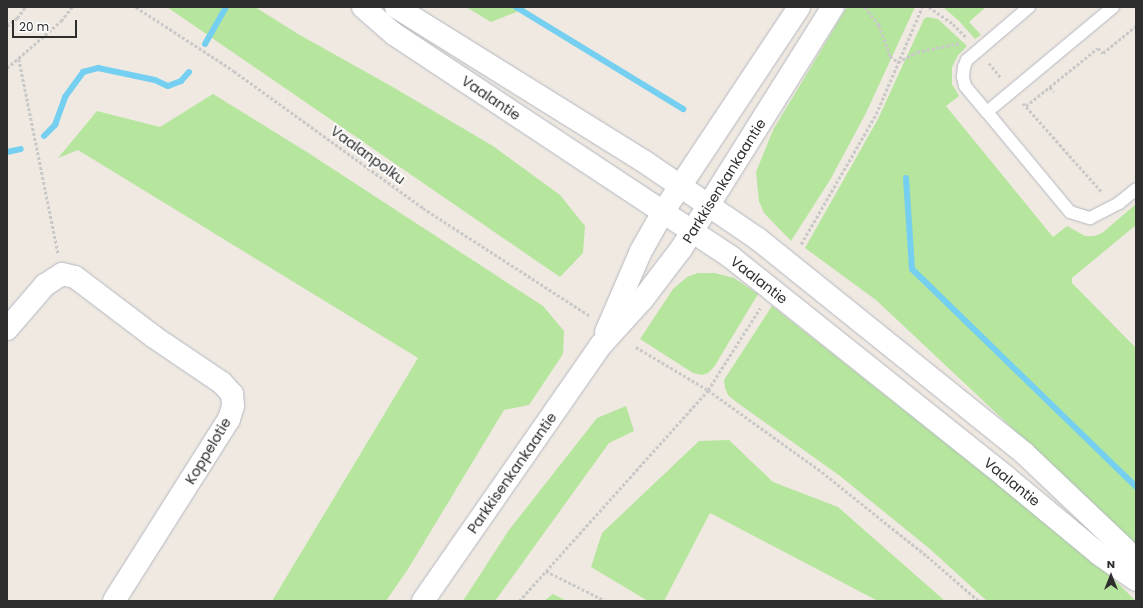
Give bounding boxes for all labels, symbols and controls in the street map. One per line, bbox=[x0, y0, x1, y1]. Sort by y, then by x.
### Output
scale bar bbox=[14, 12, 79, 38]
text: 20 m bbox=[19, 18, 49, 35]
street label: Vaalantie bbox=[458, 72, 524, 124]
street label: Parkkisenkankaantie bbox=[679, 116, 769, 246]
street label: Vaalanpolku bbox=[327, 122, 409, 188]
street label: Vaalantie bbox=[727, 253, 791, 307]
street label: Parkkisenkankaantie bbox=[464, 409, 560, 537]
street label: Koppelotie bbox=[182, 415, 234, 487]
street label: Vaalantie bbox=[980, 454, 1044, 510]
north arrow bbox=[1091, 556, 1131, 596]
text: N bbox=[1107, 556, 1115, 572]

